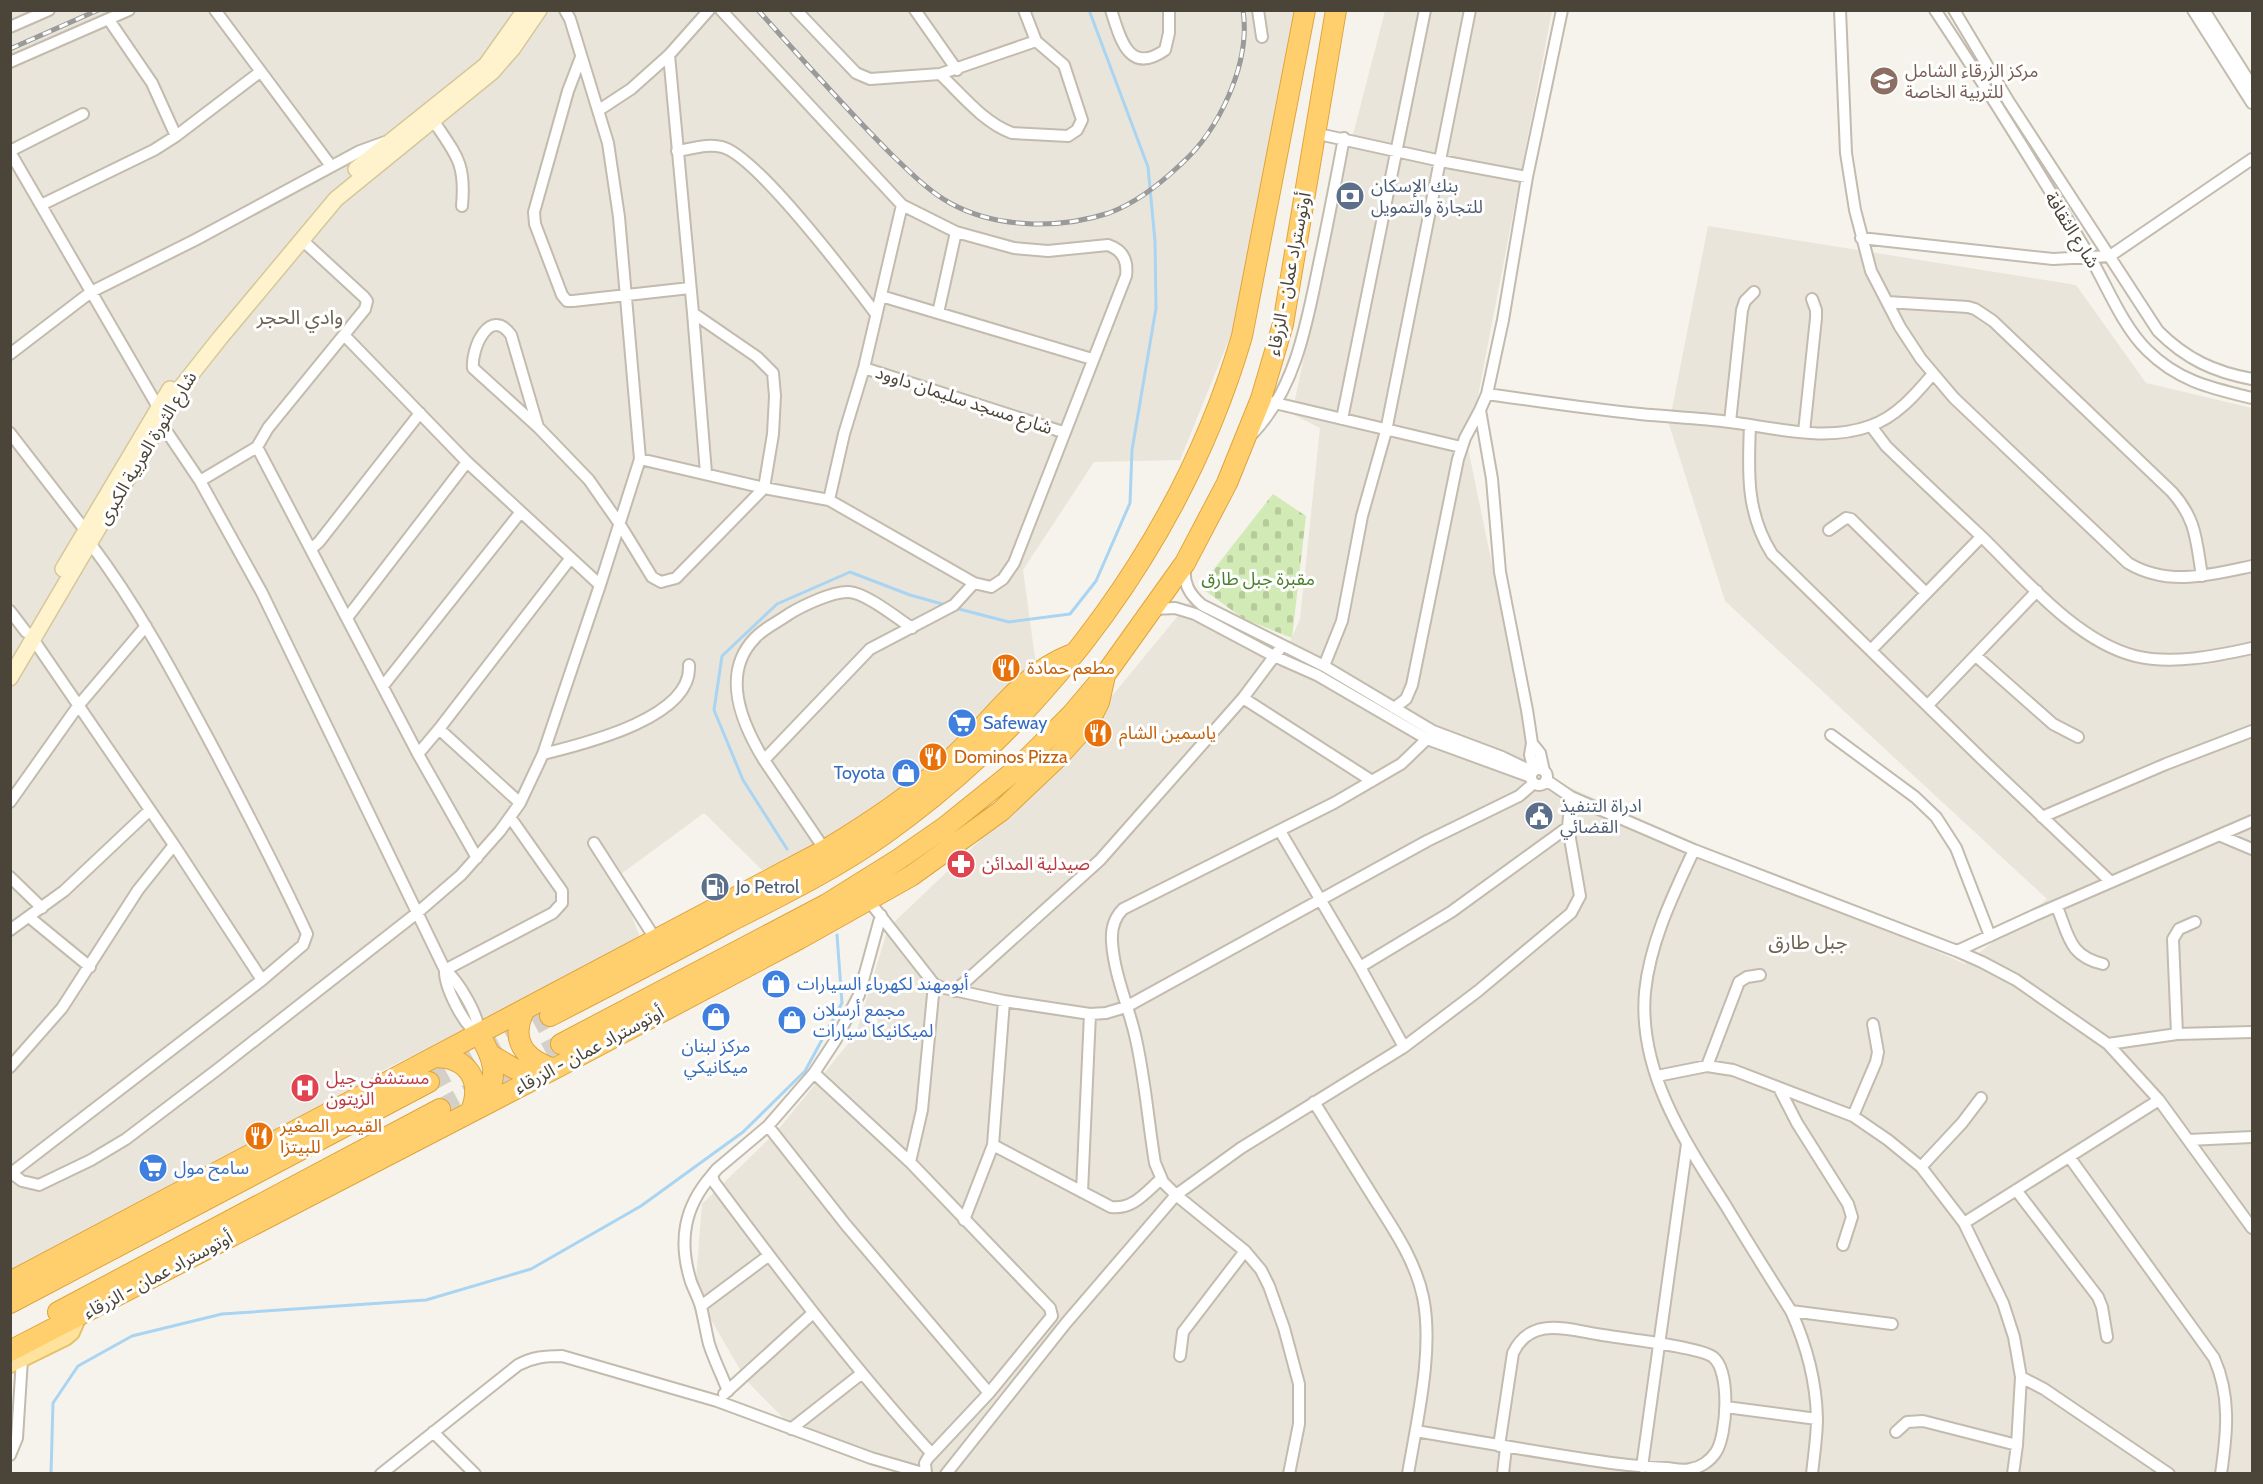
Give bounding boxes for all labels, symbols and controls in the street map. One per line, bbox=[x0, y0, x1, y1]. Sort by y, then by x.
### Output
place label: مركز الزرقاء الشامل للتربية الخاصة bbox=[1905, 60, 2038, 103]
school or university icon: مركز الزرقاء الشامل للتربية الخاصة bbox=[1868, 65, 1900, 97]
place label: بنك الإسكان للتجارة والتمويل bbox=[1371, 175, 1483, 218]
bank icon: بنك الإسكان للتجارة والتمويل bbox=[1334, 180, 1366, 212]
street label: شارع الثقافة bbox=[2037, 188, 2104, 274]
street label: أوتوستراد عمان - الزرقاء bbox=[1262, 190, 1316, 358]
district label: وادي الحجر bbox=[256, 305, 343, 333]
street label: شارع مسجد سليمان داوود bbox=[872, 361, 1055, 442]
street label: شارع الثورة العربية الكبرى bbox=[93, 367, 204, 530]
park label: مقبرة جبل طارق bbox=[1201, 568, 1315, 590]
restaurant icon: مطعم حمادة bbox=[990, 652, 1022, 684]
place label: مطعم حمادة bbox=[1027, 657, 1115, 681]
supermarket icon: Safeway bbox=[946, 707, 978, 739]
place label: Safeway bbox=[983, 712, 1047, 734]
restaurant icon: ياسمين الشام bbox=[1082, 717, 1114, 749]
place label: ياسمين الشام bbox=[1119, 722, 1216, 747]
restaurant icon: Dominos Pizza bbox=[917, 741, 949, 773]
place label: Dominos Pizza bbox=[954, 746, 1068, 768]
shop icon: Toyota bbox=[890, 757, 922, 789]
place label: Toyota bbox=[834, 762, 885, 784]
place label: ادراة التنفيذ القضائي bbox=[1560, 795, 1642, 840]
public building icon: ادراة التنفيذ القضائي bbox=[1523, 800, 1555, 832]
pharmacy icon: صيدلية المدائن bbox=[945, 848, 977, 880]
place label: صيدلية المدائن bbox=[982, 853, 1090, 875]
fuel station icon: Jo Petrol bbox=[699, 871, 731, 903]
place label: Jo Petrol bbox=[735, 876, 800, 898]
district label: جبل طارق bbox=[1768, 930, 1848, 954]
shop icon: أبومهند لكهرباء السيارات bbox=[760, 968, 792, 1000]
place label: أبومهند لكهرباء السيارات bbox=[797, 973, 969, 995]
place label: مجمع أرسلان لميكانيكا سيارات bbox=[813, 999, 934, 1042]
street label: أوتوستراد عمان - الزرقاء bbox=[510, 1001, 668, 1099]
shop icon: مركز لبنان ميكانيكي bbox=[700, 1001, 732, 1033]
shop icon: مجمع أرسلان لميكانيكا سيارات bbox=[776, 1004, 808, 1036]
place label: مركز لبنان ميكانيكي bbox=[681, 1035, 751, 1080]
place label: مستشفى جيل الزيتون bbox=[326, 1067, 429, 1110]
hospital icon: مستشفى جيل الزيتون bbox=[289, 1072, 321, 1104]
place label: القيصر الصغير للبيتزا bbox=[279, 1115, 382, 1158]
restaurant icon: القيصر الصغير للبيتزا bbox=[243, 1120, 275, 1152]
supermarket icon: سامح مول bbox=[137, 1152, 169, 1184]
place label: سامح مول bbox=[174, 1157, 249, 1181]
street label: أوتوستراد عمان - الزرقاء bbox=[79, 1226, 237, 1324]

